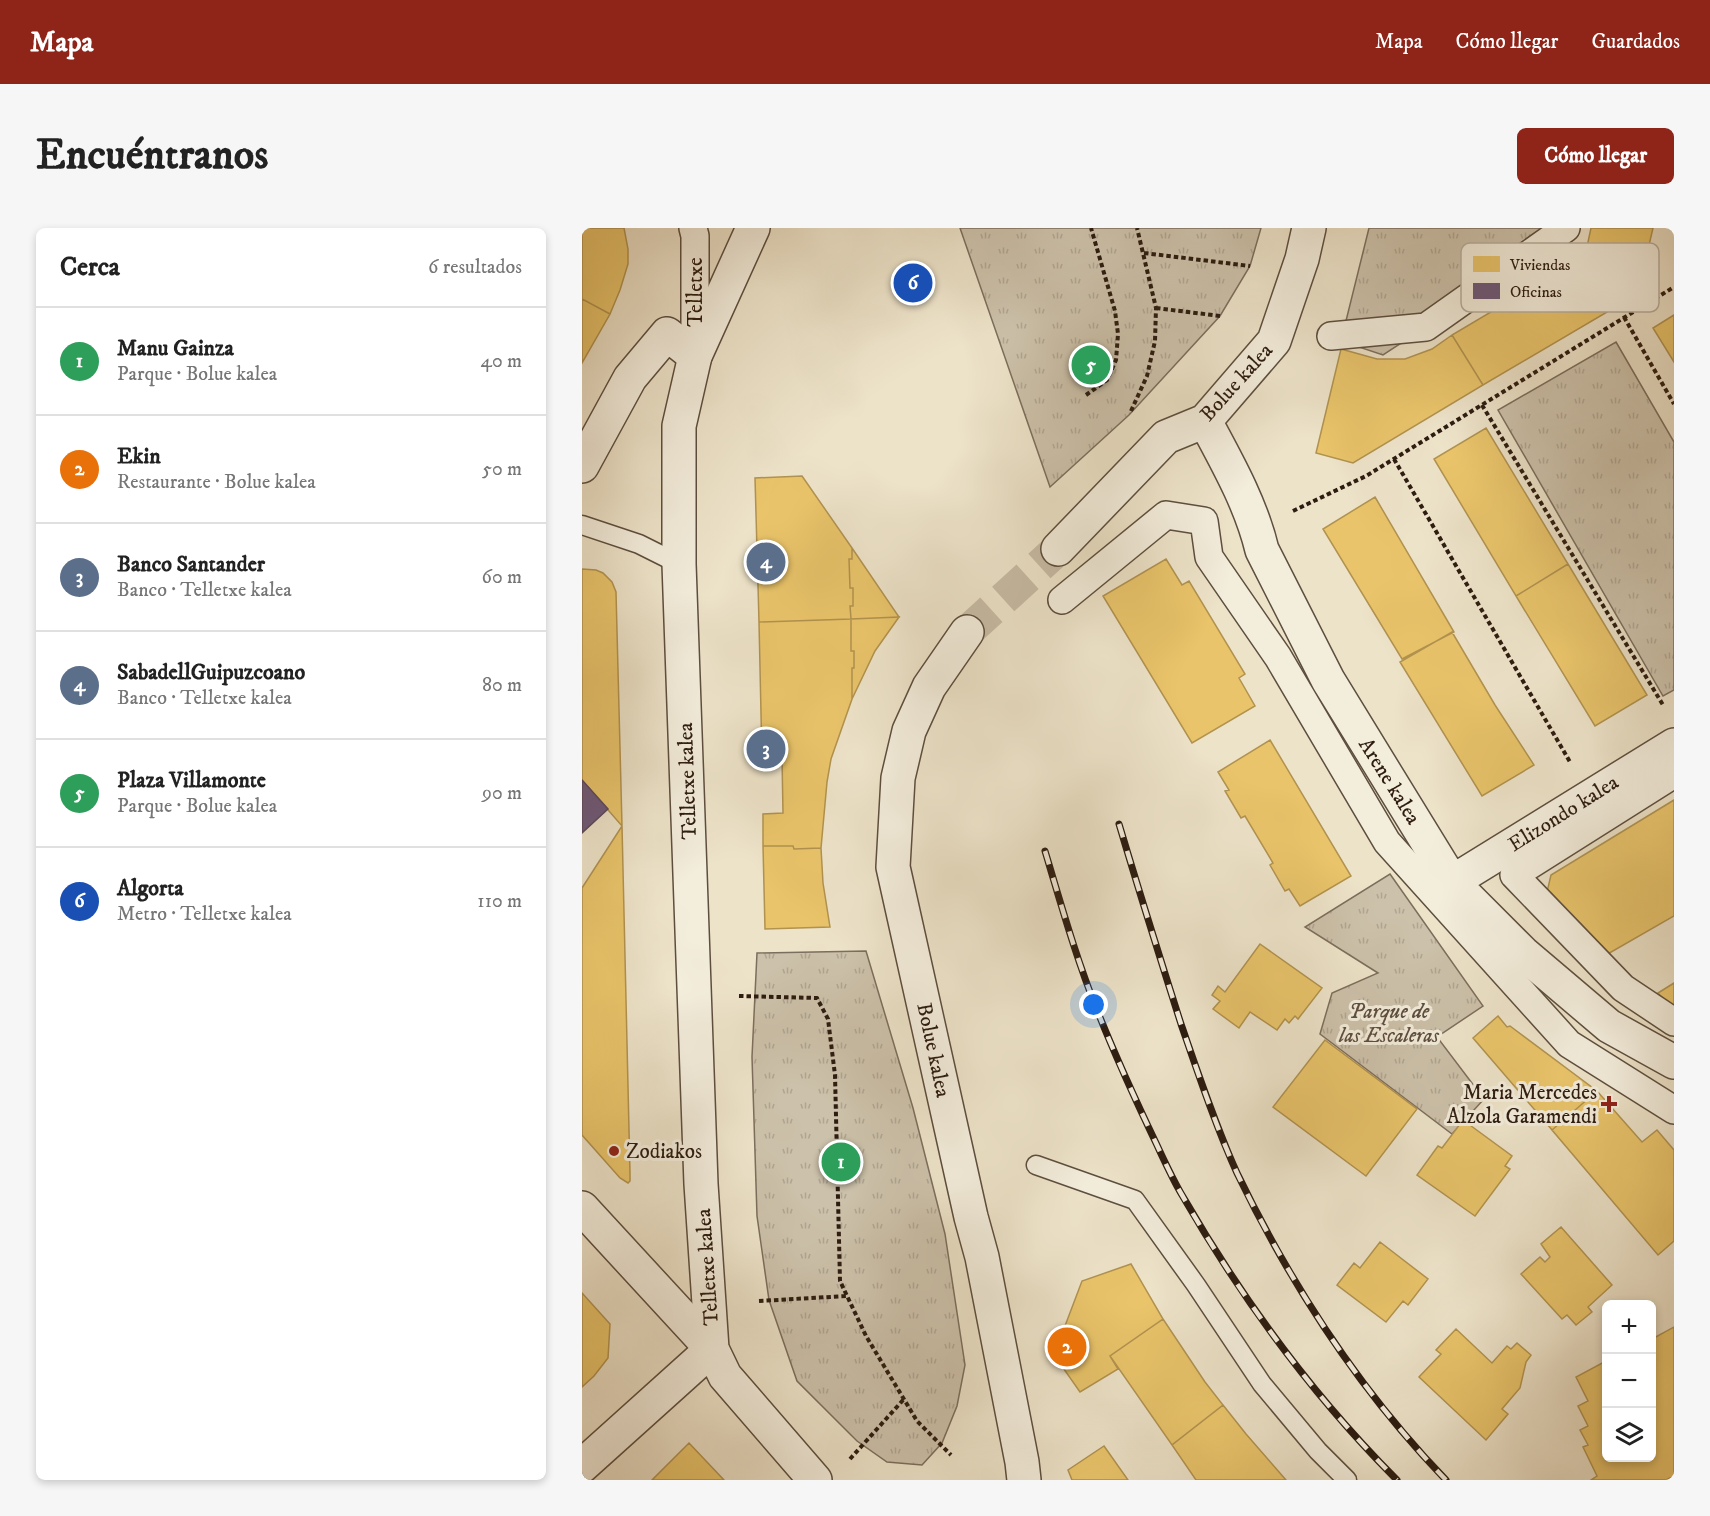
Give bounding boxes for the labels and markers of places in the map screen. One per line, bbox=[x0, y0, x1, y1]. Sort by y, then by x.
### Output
pin: 6 bbox=[894, 260, 932, 306]
pin: 5 bbox=[1072, 342, 1110, 388]
pin: 4 bbox=[746, 540, 786, 584]
pin: 3 bbox=[746, 726, 786, 772]
place label: Maria Mercedes Alzola Garamendi bbox=[1447, 1080, 1597, 1130]
marker: Maria Mercedes Alzola Garamendi bbox=[1602, 1097, 1616, 1111]
place label: Zodiakos bbox=[626, 1139, 702, 1165]
pin: 1 bbox=[822, 1140, 860, 1184]
marker: Zodiakos bbox=[607, 1144, 621, 1158]
pin: 2 bbox=[1048, 1324, 1086, 1370]

